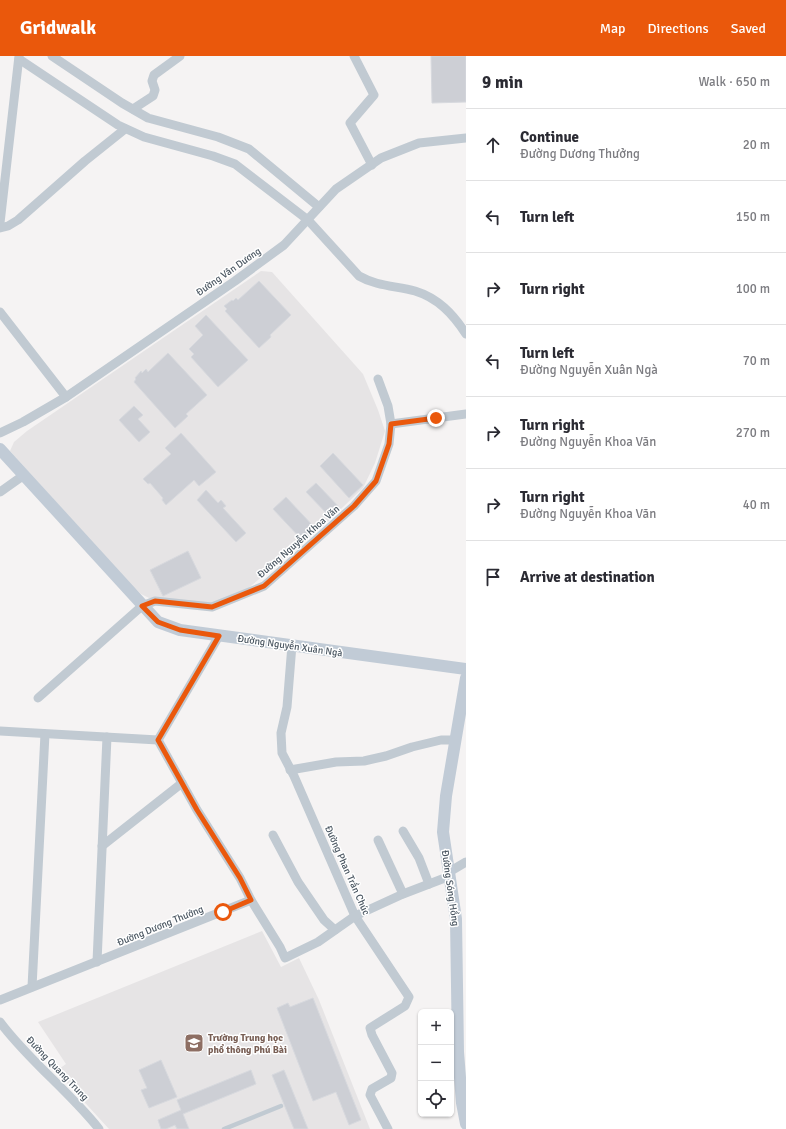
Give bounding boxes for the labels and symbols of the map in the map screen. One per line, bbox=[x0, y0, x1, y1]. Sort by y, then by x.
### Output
street label: Đường Vân Dương bbox=[194, 245, 263, 299]
route end bbox=[427, 409, 445, 427]
street label: Đường Nguyễn Khoa Văn bbox=[255, 503, 342, 581]
street label: Đường Nguyễn Xuân Ngà bbox=[237, 633, 343, 659]
street label: Đường Phan Trần Chúc bbox=[322, 824, 372, 917]
street label: Đường Sóng Hồng bbox=[439, 849, 461, 927]
street label: Đường Dương Thưởng bbox=[115, 903, 205, 949]
route start bbox=[214, 903, 232, 921]
school or university icon: Trường Trung học phổ thông Phú Bài bbox=[183, 1032, 205, 1054]
place label: Trường Trung học phổ thông Phú Bài bbox=[208, 1032, 287, 1056]
street label: Đường Quang Trung bbox=[24, 1034, 91, 1103]

